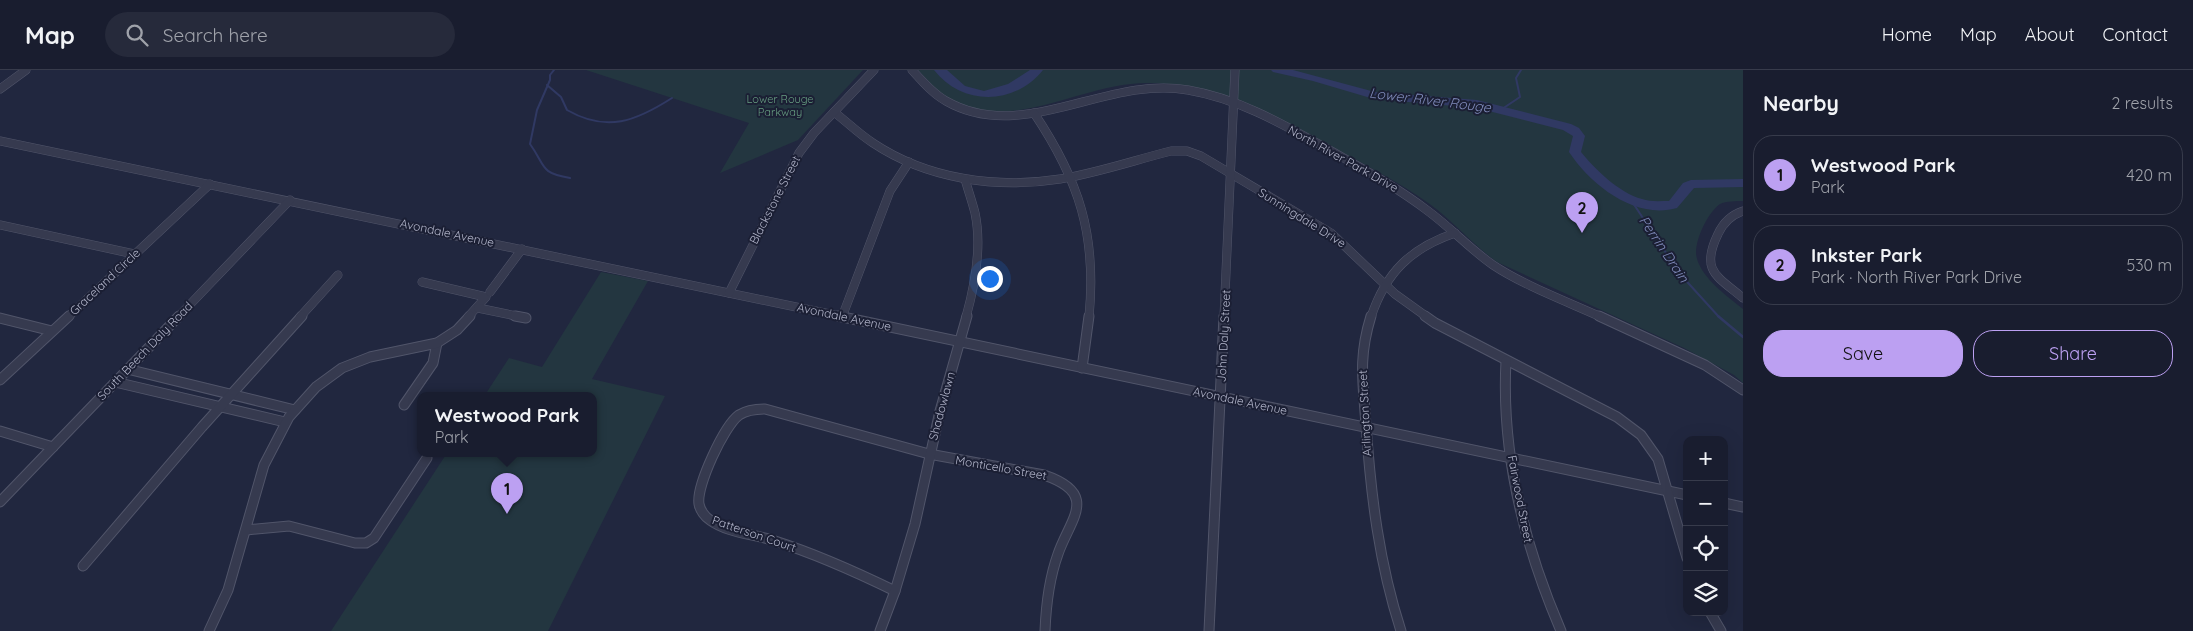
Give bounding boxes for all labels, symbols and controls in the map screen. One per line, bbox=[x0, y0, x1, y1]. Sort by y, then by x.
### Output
search box bbox=[105, 12, 455, 57]
text: Map bbox=[25, 20, 75, 50]
icon: search bbox=[123, 21, 151, 49]
text: Search here bbox=[163, 23, 268, 47]
text: Home bbox=[1882, 23, 1932, 46]
text: Map bbox=[1960, 23, 1997, 46]
text: About bbox=[2025, 23, 2075, 46]
text: Contact bbox=[2103, 23, 2168, 46]
water label: Lower River Rouge bbox=[1368, 84, 1493, 117]
text: Nearby bbox=[1763, 90, 1839, 116]
park label: Lower Rouge Parkway bbox=[746, 92, 814, 119]
text: 2 results bbox=[2111, 93, 2173, 113]
street label: North River Park Drive bbox=[1285, 122, 1401, 195]
street label: Blackstone Street bbox=[746, 153, 803, 246]
text: Westwood Park bbox=[1811, 153, 1955, 177]
text: 1 bbox=[1777, 165, 1783, 185]
text: 420 m bbox=[2126, 165, 2172, 185]
text: Park bbox=[1811, 177, 1845, 197]
street label: Sunningdale Drive bbox=[1256, 185, 1349, 251]
pin: 2 bbox=[1566, 192, 1598, 233]
water label: Perrin Drain bbox=[1635, 212, 1693, 287]
street label: Avondale Avenue bbox=[399, 215, 496, 250]
text: Inkster Park bbox=[1811, 243, 1922, 267]
street label: Graceland Circle bbox=[66, 245, 143, 318]
text: 2 bbox=[1775, 255, 1785, 275]
text: 530 m bbox=[2126, 255, 2172, 275]
your location bbox=[977, 266, 1003, 292]
text: Park · North River Park Drive bbox=[1811, 267, 2022, 287]
street label: John Daly Street bbox=[1214, 289, 1233, 383]
street label: South Beech Daly Road bbox=[94, 298, 196, 403]
street label: Avondale Avenue bbox=[796, 299, 893, 334]
button: Save bbox=[1763, 330, 1963, 377]
button: Share bbox=[1973, 330, 2173, 377]
street label: Arlington Street bbox=[1355, 369, 1374, 457]
street label: Shadowlawn bbox=[925, 370, 958, 442]
street label: Avondale Avenue bbox=[1192, 383, 1289, 418]
popup bbox=[417, 392, 597, 457]
text: Westwood Park bbox=[435, 403, 579, 427]
text: Park bbox=[435, 427, 469, 447]
map controls bbox=[1683, 436, 1728, 616]
button: + bbox=[1683, 436, 1728, 481]
street label: Monticello Street bbox=[954, 452, 1048, 483]
street label: Fairwood Street bbox=[1505, 454, 1536, 544]
pin: 1 bbox=[491, 473, 523, 514]
button: − bbox=[1683, 481, 1728, 526]
street label: Patterson Court bbox=[710, 512, 798, 555]
button: locate bbox=[1683, 526, 1728, 571]
button: layers bbox=[1683, 571, 1728, 616]

